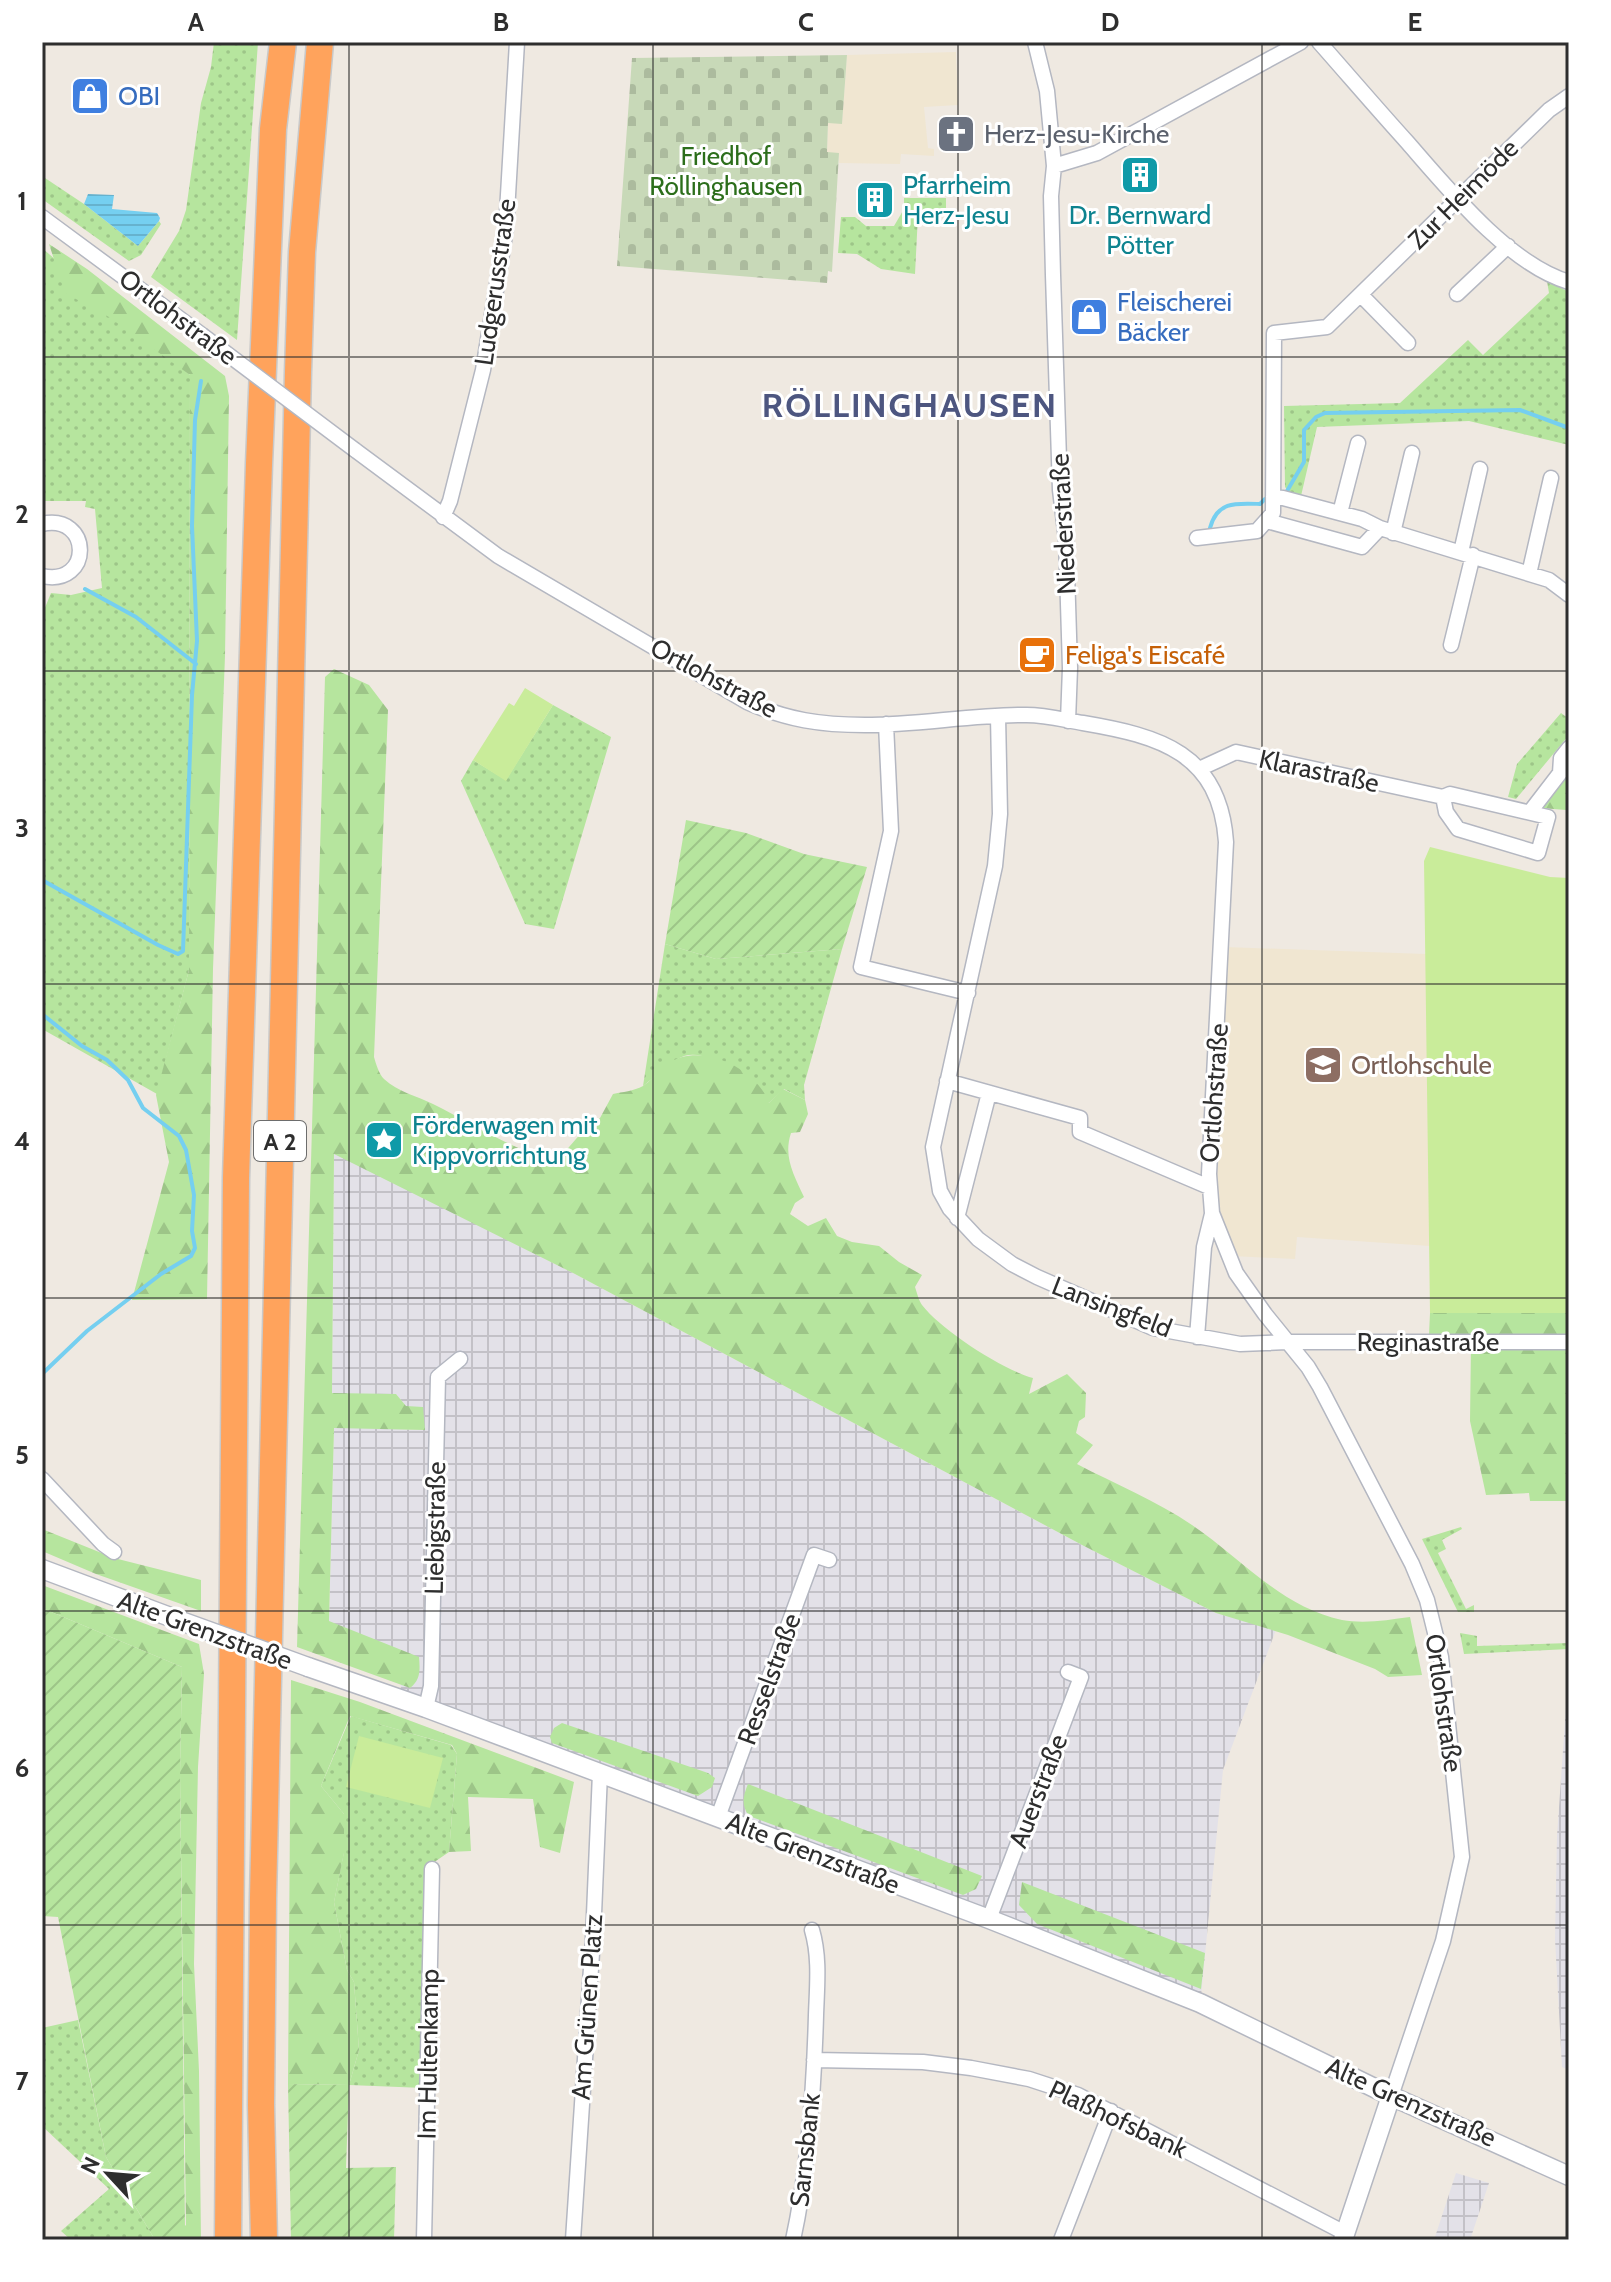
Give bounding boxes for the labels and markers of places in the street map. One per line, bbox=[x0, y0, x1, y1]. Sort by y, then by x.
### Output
shop icon: OBI bbox=[69, 75, 111, 117]
place label: OBI bbox=[118, 80, 160, 112]
church icon: Herz-Jesu-Kirche bbox=[935, 113, 977, 155]
place label: Herz-Jesu-Kirche bbox=[984, 118, 1169, 150]
building icon: Dr. Bernward Pötter bbox=[1119, 154, 1161, 196]
place label: Pfarrheim Herz-Jesu bbox=[903, 169, 1011, 231]
building icon: Pfarrheim Herz-Jesu bbox=[854, 179, 896, 221]
place label: Dr. Bernward Pötter bbox=[1069, 199, 1211, 261]
place label: Fleischerei Bäcker bbox=[1117, 286, 1232, 348]
shop icon: Fleischerei Bäcker bbox=[1068, 296, 1110, 338]
cafe icon: Feliga's Eiscafé bbox=[1016, 634, 1058, 676]
place label: Feliga's Eiscafé bbox=[1065, 639, 1225, 671]
school or university icon: Ortlohschule bbox=[1302, 1044, 1344, 1086]
place label: Ortlohschule bbox=[1351, 1049, 1492, 1081]
place label: Förderwagen mit Kippvorrichtung bbox=[412, 1109, 598, 1171]
place icon: Förderwagen mit Kippvorrichtung bbox=[363, 1119, 405, 1161]

